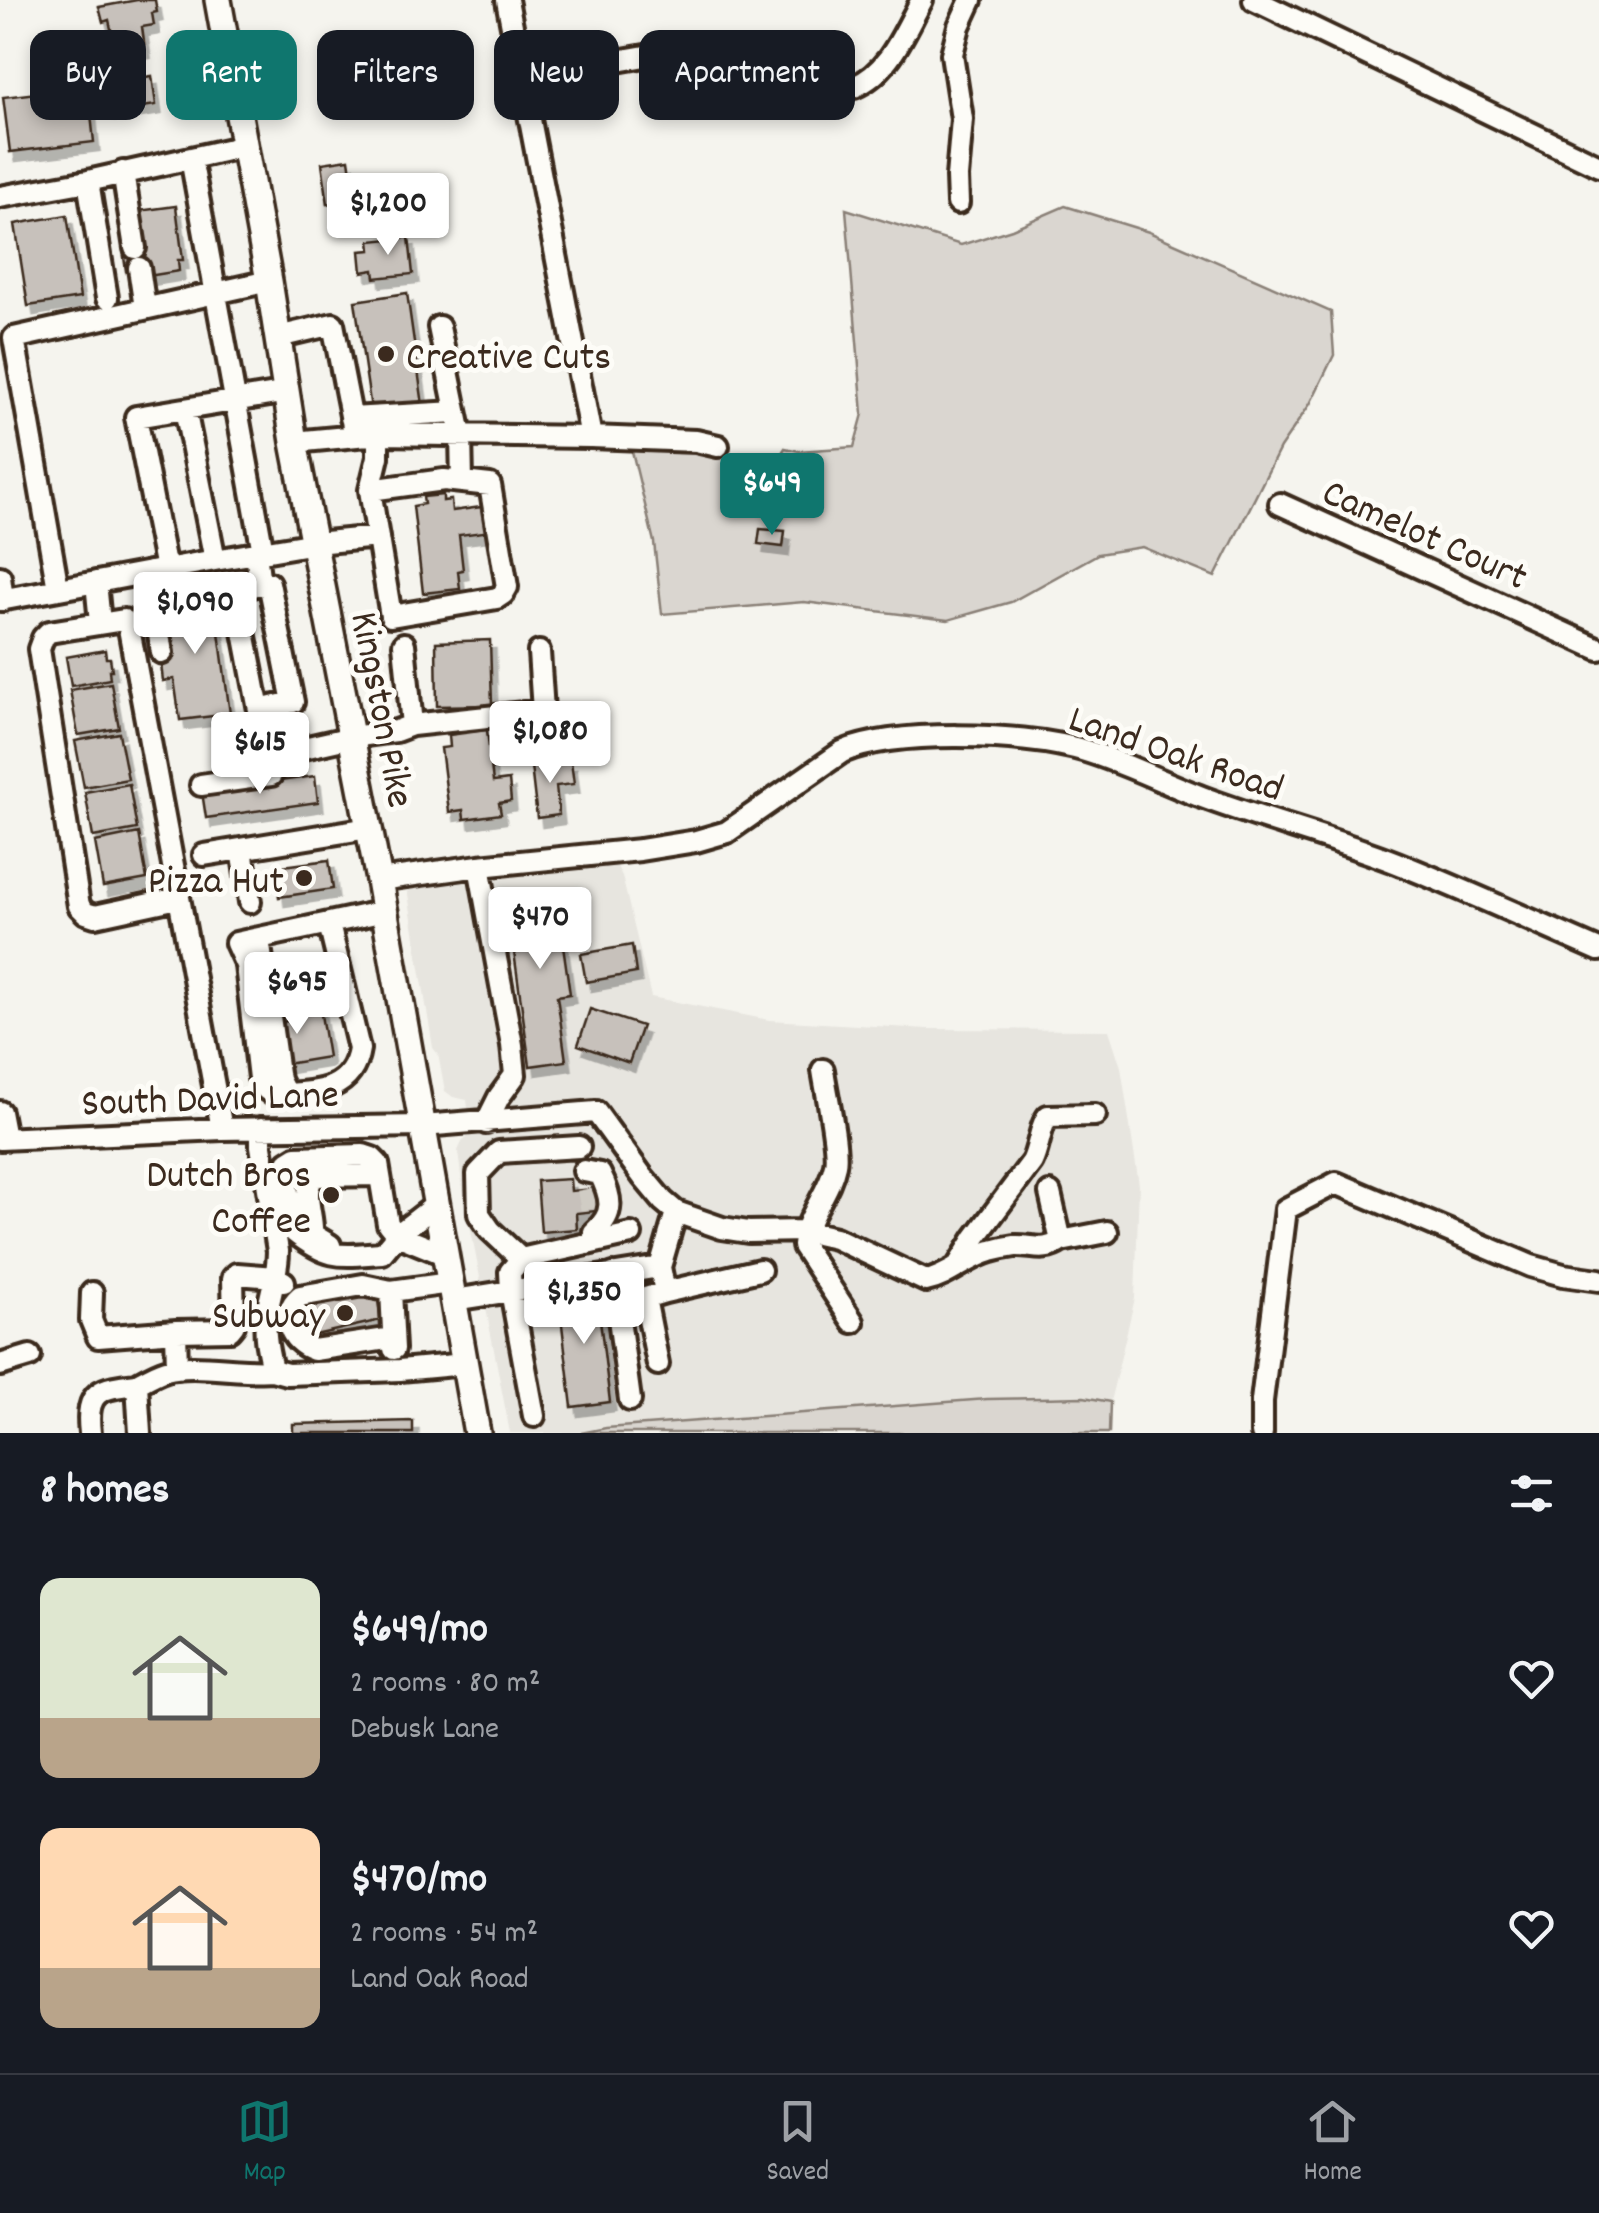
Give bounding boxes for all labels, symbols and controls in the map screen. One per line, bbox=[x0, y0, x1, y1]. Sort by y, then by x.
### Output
chip: Buy bbox=[30, 30, 146, 120]
chip: Rent bbox=[166, 30, 297, 120]
chip: Filters bbox=[317, 30, 474, 120]
chip: New bbox=[494, 30, 619, 120]
chip: Apartment bbox=[639, 30, 855, 120]
pin: $1,200 bbox=[307, 173, 469, 258]
text: $1,200 bbox=[349, 182, 427, 228]
place label: Creative Cuts bbox=[406, 332, 611, 389]
marker: Creative Cuts bbox=[375, 343, 397, 365]
pin: $649 bbox=[713, 453, 831, 538]
text: $649 bbox=[742, 462, 802, 508]
street label: Camelot Court bbox=[1312, 467, 1535, 609]
pin: $1,090 bbox=[114, 572, 276, 657]
text: $1,090 bbox=[156, 581, 234, 627]
street label: Kingston Pike bbox=[332, 607, 426, 813]
street label: Land Oak Road bbox=[1060, 694, 1290, 820]
pin: $1,080 bbox=[469, 701, 631, 786]
text: $1,080 bbox=[511, 710, 589, 756]
pin: $615 bbox=[201, 712, 319, 797]
text: $615 bbox=[233, 721, 287, 767]
place label: Pizza Hut bbox=[148, 856, 284, 913]
marker: Pizza Hut bbox=[293, 867, 315, 889]
pin: $470 bbox=[481, 887, 599, 972]
text: $470 bbox=[510, 896, 570, 942]
pin: $695 bbox=[238, 952, 356, 1037]
text: $695 bbox=[266, 961, 328, 1007]
street label: South David Lane bbox=[81, 1070, 340, 1135]
place label: Dutch Bros Coffee bbox=[146, 1150, 311, 1253]
marker: Dutch Bros Coffee bbox=[320, 1184, 342, 1206]
pin: $1,350 bbox=[503, 1262, 665, 1347]
text: $1,350 bbox=[546, 1271, 622, 1317]
place label: Subway bbox=[212, 1291, 326, 1348]
marker: Subway bbox=[334, 1302, 356, 1324]
text: 8 homes bbox=[40, 1463, 169, 1523]
icon: filters bbox=[1504, 1466, 1559, 1521]
text: $649/mo bbox=[350, 1602, 488, 1662]
icon: home bbox=[120, 1618, 240, 1738]
icon: heart bbox=[1504, 1651, 1559, 1706]
text: 2 rooms · 80 m² bbox=[350, 1662, 540, 1708]
text: Debusk Lane bbox=[350, 1708, 499, 1754]
text: $470/mo bbox=[350, 1852, 487, 1912]
icon: home bbox=[120, 1868, 240, 1988]
icon: heart bbox=[1504, 1901, 1559, 1956]
text: 2 rooms · 54 m² bbox=[350, 1912, 538, 1958]
text: Land Oak Road bbox=[350, 1958, 529, 2004]
tab: Map bbox=[237, 2094, 292, 2194]
tab: Saved bbox=[767, 2094, 829, 2194]
tab: Home bbox=[1303, 2094, 1362, 2194]

